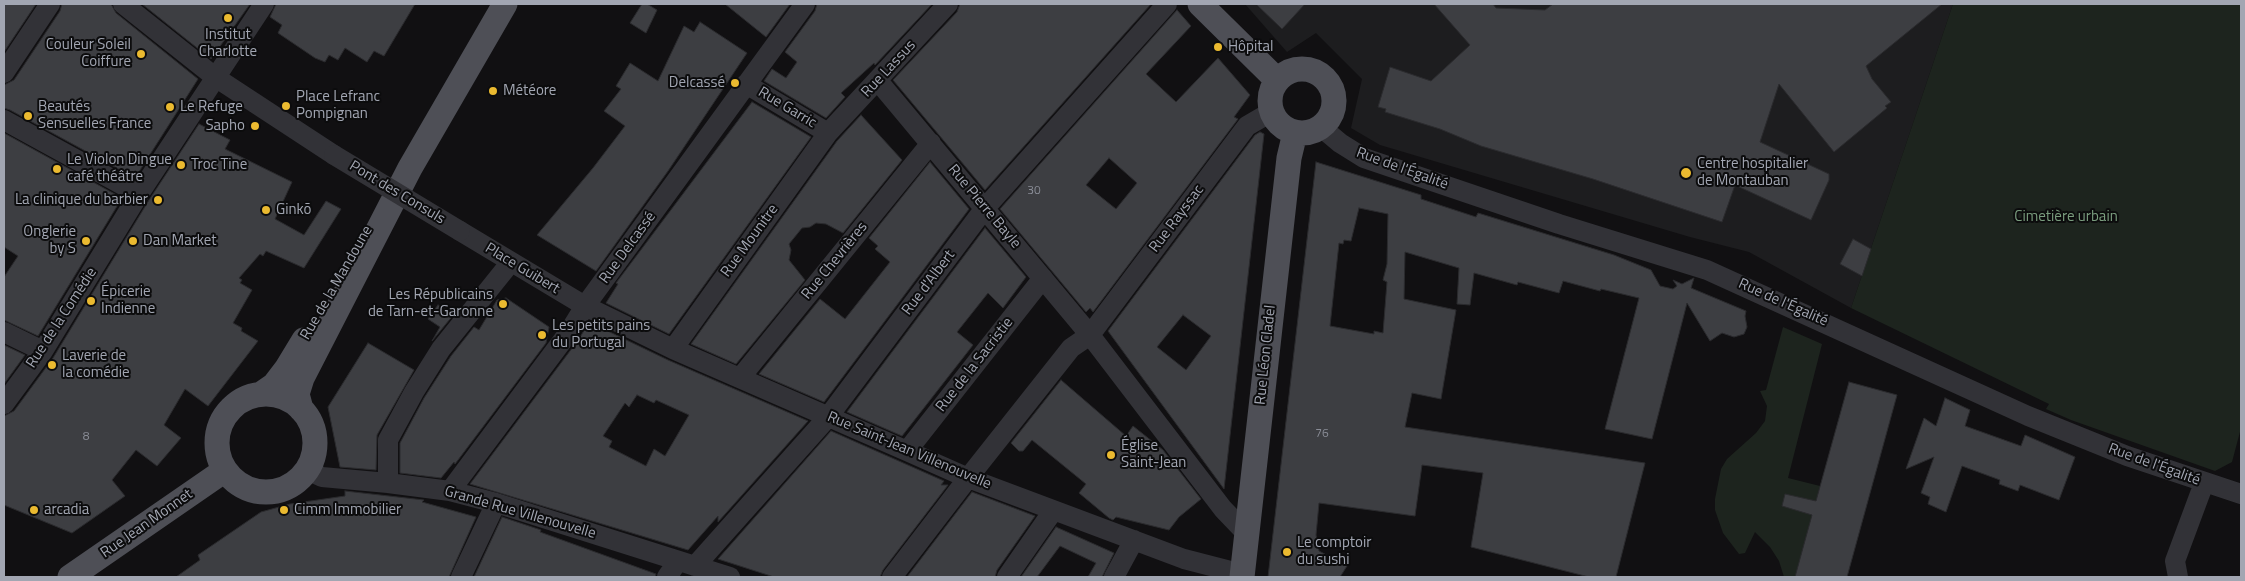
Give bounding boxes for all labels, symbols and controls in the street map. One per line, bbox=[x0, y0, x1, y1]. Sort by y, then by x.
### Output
marker: Institut Charlotte bbox=[222, 12, 234, 24]
place label: Institut Charlotte bbox=[199, 26, 257, 61]
place label: Couleur Soleil Coiffure bbox=[46, 36, 131, 71]
street label: Rue Lassus bbox=[858, 37, 920, 101]
place label: Hôpital bbox=[1228, 38, 1273, 56]
marker: Hôpital bbox=[1212, 41, 1224, 53]
marker: Couleur Soleil Coiffure bbox=[135, 48, 147, 60]
place label: Delcassé bbox=[669, 74, 725, 92]
marker: Delcassé bbox=[729, 77, 741, 89]
place label: Météore bbox=[503, 82, 556, 100]
street label: Rue Garric bbox=[755, 84, 819, 132]
marker: Météore bbox=[487, 85, 499, 97]
place label: Place Lefranc Pompignan bbox=[296, 88, 380, 123]
place label: Beautés Sensuelles France bbox=[38, 98, 151, 133]
place label: Le Refuge bbox=[180, 98, 243, 116]
marker: Place Lefranc Pompignan bbox=[280, 100, 292, 112]
marker: Le Refuge bbox=[164, 101, 176, 113]
marker: Beautés Sensuelles France bbox=[22, 110, 34, 122]
place label: Sapho bbox=[205, 117, 245, 135]
marker: Sapho bbox=[249, 120, 261, 132]
street label: Rue de l'Égalité bbox=[1354, 144, 1450, 194]
place label: Le Violon Dingue café théâtre bbox=[67, 151, 172, 186]
place label: Centre hospitalier de Montauban bbox=[1697, 155, 1808, 190]
place label: Troc Tine bbox=[191, 156, 247, 174]
street label: Pont des Consuls bbox=[346, 157, 448, 229]
marker: Troc Tine bbox=[175, 159, 187, 171]
street label: Rue Pierre Bayle bbox=[944, 161, 1024, 253]
marker: Le Violon Dingue café théâtre bbox=[51, 163, 63, 175]
marker: Centre hospitalier de Montauban bbox=[1679, 166, 1693, 180]
street label: Rue Rayssac bbox=[1146, 182, 1208, 256]
house number: 30 bbox=[1027, 184, 1041, 198]
place label: La clinique du barbier bbox=[15, 191, 148, 209]
marker: La clinique du barbier bbox=[152, 194, 164, 206]
place label: Ginkō bbox=[276, 201, 311, 219]
street label: Rue Mounitre bbox=[718, 201, 782, 281]
marker: Ginkō bbox=[260, 204, 272, 216]
park label: Cimetière urbain bbox=[2014, 208, 2118, 226]
street label: Rue Delcassé bbox=[596, 209, 660, 287]
street label: Rue Chevrières bbox=[798, 219, 872, 303]
place label: Onglerie by S bbox=[23, 223, 76, 258]
street label: Rue de la Mandoune bbox=[297, 223, 377, 343]
place label: Dan Market bbox=[143, 232, 217, 250]
marker: Onglerie by S bbox=[80, 235, 92, 247]
marker: Dan Market bbox=[127, 235, 139, 247]
street label: Place Guibert bbox=[482, 240, 562, 298]
street label: Rue d'Albert bbox=[899, 247, 959, 319]
street label: Rue de la Comédie bbox=[23, 264, 101, 372]
street label: Rue de l'Égalité bbox=[1735, 275, 1831, 331]
place label: Épicerie Indienne bbox=[101, 283, 155, 318]
place label: Les Républicains de Tarn-et-Garonne bbox=[368, 286, 493, 321]
marker: Épicerie Indienne bbox=[85, 295, 97, 307]
marker: Les Républicains de Tarn-et-Garonne bbox=[497, 298, 509, 310]
street label: Rue Léon Cladel bbox=[1252, 304, 1280, 406]
street label: Rue de la Sacristie bbox=[933, 314, 1017, 416]
place label: Les petits pains du Portugal bbox=[552, 317, 650, 352]
marker: Les petits pains du Portugal bbox=[536, 329, 548, 341]
place label: Laverie de la comédie bbox=[62, 347, 130, 382]
marker: Laverie de la comédie bbox=[46, 359, 58, 371]
street label: Rue Saint-Jean Villenouvelle bbox=[824, 408, 994, 494]
house number: 76 bbox=[1315, 427, 1329, 441]
house number: 8 bbox=[83, 430, 89, 444]
place label: Église Saint-Jean bbox=[1121, 437, 1186, 472]
street label: Rue de l'Égalité bbox=[2106, 440, 2202, 490]
marker: Église Saint-Jean bbox=[1105, 449, 1117, 461]
street label: Grande Rue Villenouvelle bbox=[442, 483, 598, 543]
street label: Rue Jean Monnet bbox=[98, 486, 196, 562]
place label: arcadia bbox=[44, 501, 89, 519]
place label: Cimm Immobilier bbox=[294, 501, 401, 519]
marker: arcadia bbox=[28, 504, 40, 516]
marker: Cimm Immobilier bbox=[278, 504, 290, 516]
place label: Le comptoir du sushi bbox=[1297, 534, 1371, 569]
marker: Le comptoir du sushi bbox=[1281, 546, 1293, 558]

